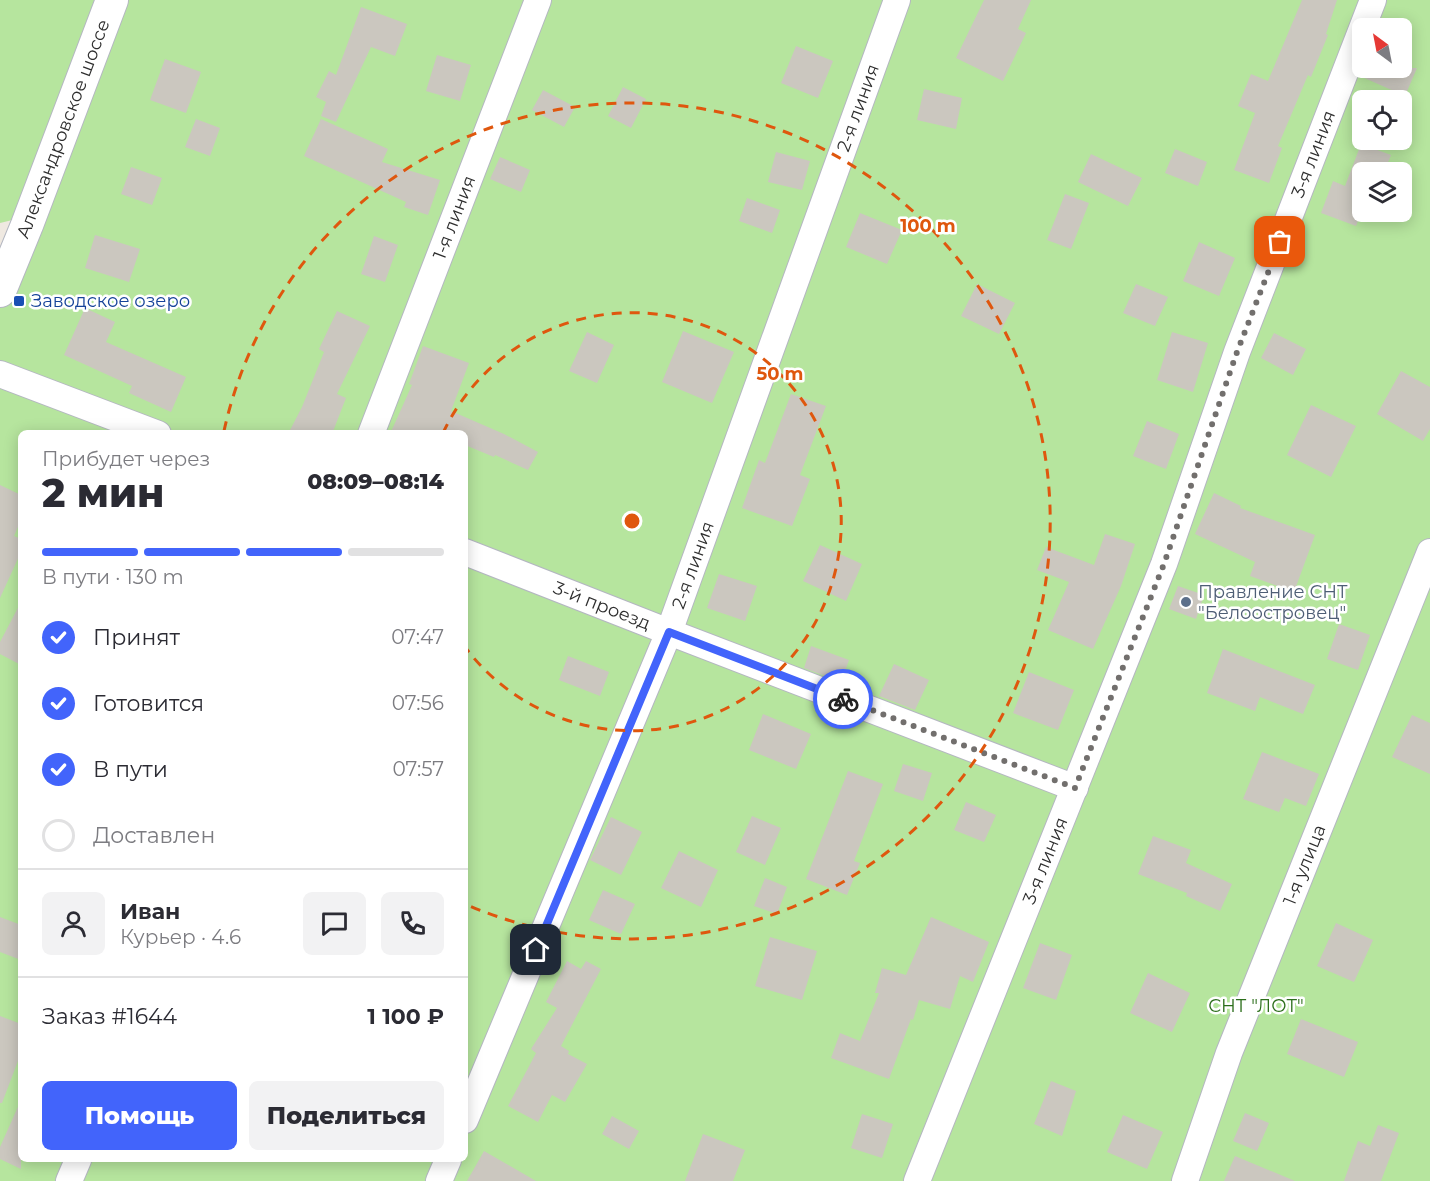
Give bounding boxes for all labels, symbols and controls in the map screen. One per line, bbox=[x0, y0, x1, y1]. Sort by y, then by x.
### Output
street label: Александровское шоссе bbox=[12, 16, 115, 242]
north arrow bbox=[1352, 18, 1412, 78]
map controls bbox=[1352, 18, 1412, 222]
street label: 2-я линия bbox=[832, 61, 884, 155]
button: locate bbox=[1352, 90, 1412, 150]
street label: 3-я линия bbox=[1287, 107, 1340, 201]
button: layers bbox=[1352, 162, 1412, 222]
street label: 1-я линия bbox=[428, 173, 480, 262]
text: 100 m bbox=[900, 215, 956, 237]
pin bbox=[1254, 216, 1305, 267]
icon: bag bbox=[1263, 225, 1296, 258]
place label: Заводское озеро bbox=[31, 290, 190, 312]
marker: Заводское озеро bbox=[12, 294, 26, 308]
text: 50 m bbox=[757, 363, 803, 385]
text: Прибудет через bbox=[42, 447, 210, 471]
text: 08:09–08:14 bbox=[307, 468, 444, 495]
text: 2 мин bbox=[42, 469, 164, 517]
centre of rings bbox=[622, 511, 642, 531]
street label: 2-я линия bbox=[667, 518, 719, 612]
text: В пути · 130 m bbox=[42, 565, 184, 589]
street label: 3-й проезд bbox=[550, 577, 654, 635]
place label: Правление СНТ "Белоостровец" bbox=[1198, 581, 1348, 624]
marker: Правление СНТ "Белоостровец" bbox=[1179, 595, 1193, 609]
icon: check bbox=[42, 621, 75, 654]
text: Принят bbox=[93, 624, 180, 651]
text: 07:47 bbox=[391, 625, 444, 649]
courier bbox=[813, 669, 873, 729]
icon: bike bbox=[827, 683, 860, 716]
icon: check bbox=[42, 687, 75, 720]
text: Готовится bbox=[93, 690, 204, 717]
text: 07:56 bbox=[392, 691, 444, 715]
icon: check bbox=[42, 753, 75, 786]
text: В пути bbox=[93, 756, 168, 783]
text: 07:57 bbox=[392, 757, 444, 781]
street label: 3-я линия bbox=[1018, 814, 1072, 907]
street label: 1-я улица bbox=[1278, 821, 1330, 908]
text: Доставлен bbox=[93, 822, 215, 849]
button: person bbox=[42, 892, 105, 955]
button: chat bbox=[303, 892, 366, 955]
button: phone bbox=[381, 892, 444, 955]
text: Иван bbox=[120, 898, 180, 925]
pin bbox=[510, 924, 561, 975]
text: Курьер · 4.6 bbox=[120, 925, 241, 949]
icon: home bbox=[519, 933, 552, 966]
park label: СНТ "ЛОТ" bbox=[1208, 995, 1304, 1017]
text: Заказ #1644 bbox=[42, 1003, 177, 1030]
text: 1 100 ₽ bbox=[367, 1003, 444, 1030]
button: Помощь bbox=[42, 1081, 237, 1150]
button: Поделиться bbox=[249, 1081, 444, 1150]

